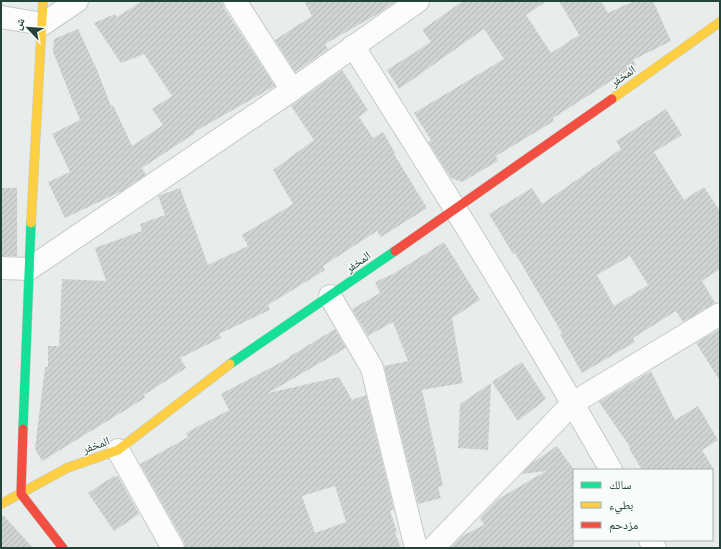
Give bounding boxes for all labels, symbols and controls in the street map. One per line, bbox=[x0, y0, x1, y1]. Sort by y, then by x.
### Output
north arrow bbox=[8, 8, 48, 48]
text: ش bbox=[11, 16, 29, 32]
street label: المخفر bbox=[607, 62, 639, 90]
street label: المخفر bbox=[342, 248, 374, 276]
street label: المخفر bbox=[80, 434, 112, 457]
legend bbox=[573, 469, 713, 541]
text: سالك bbox=[609, 478, 631, 492]
text: بطيء bbox=[609, 498, 633, 515]
text: مزدحم bbox=[609, 518, 638, 533]

